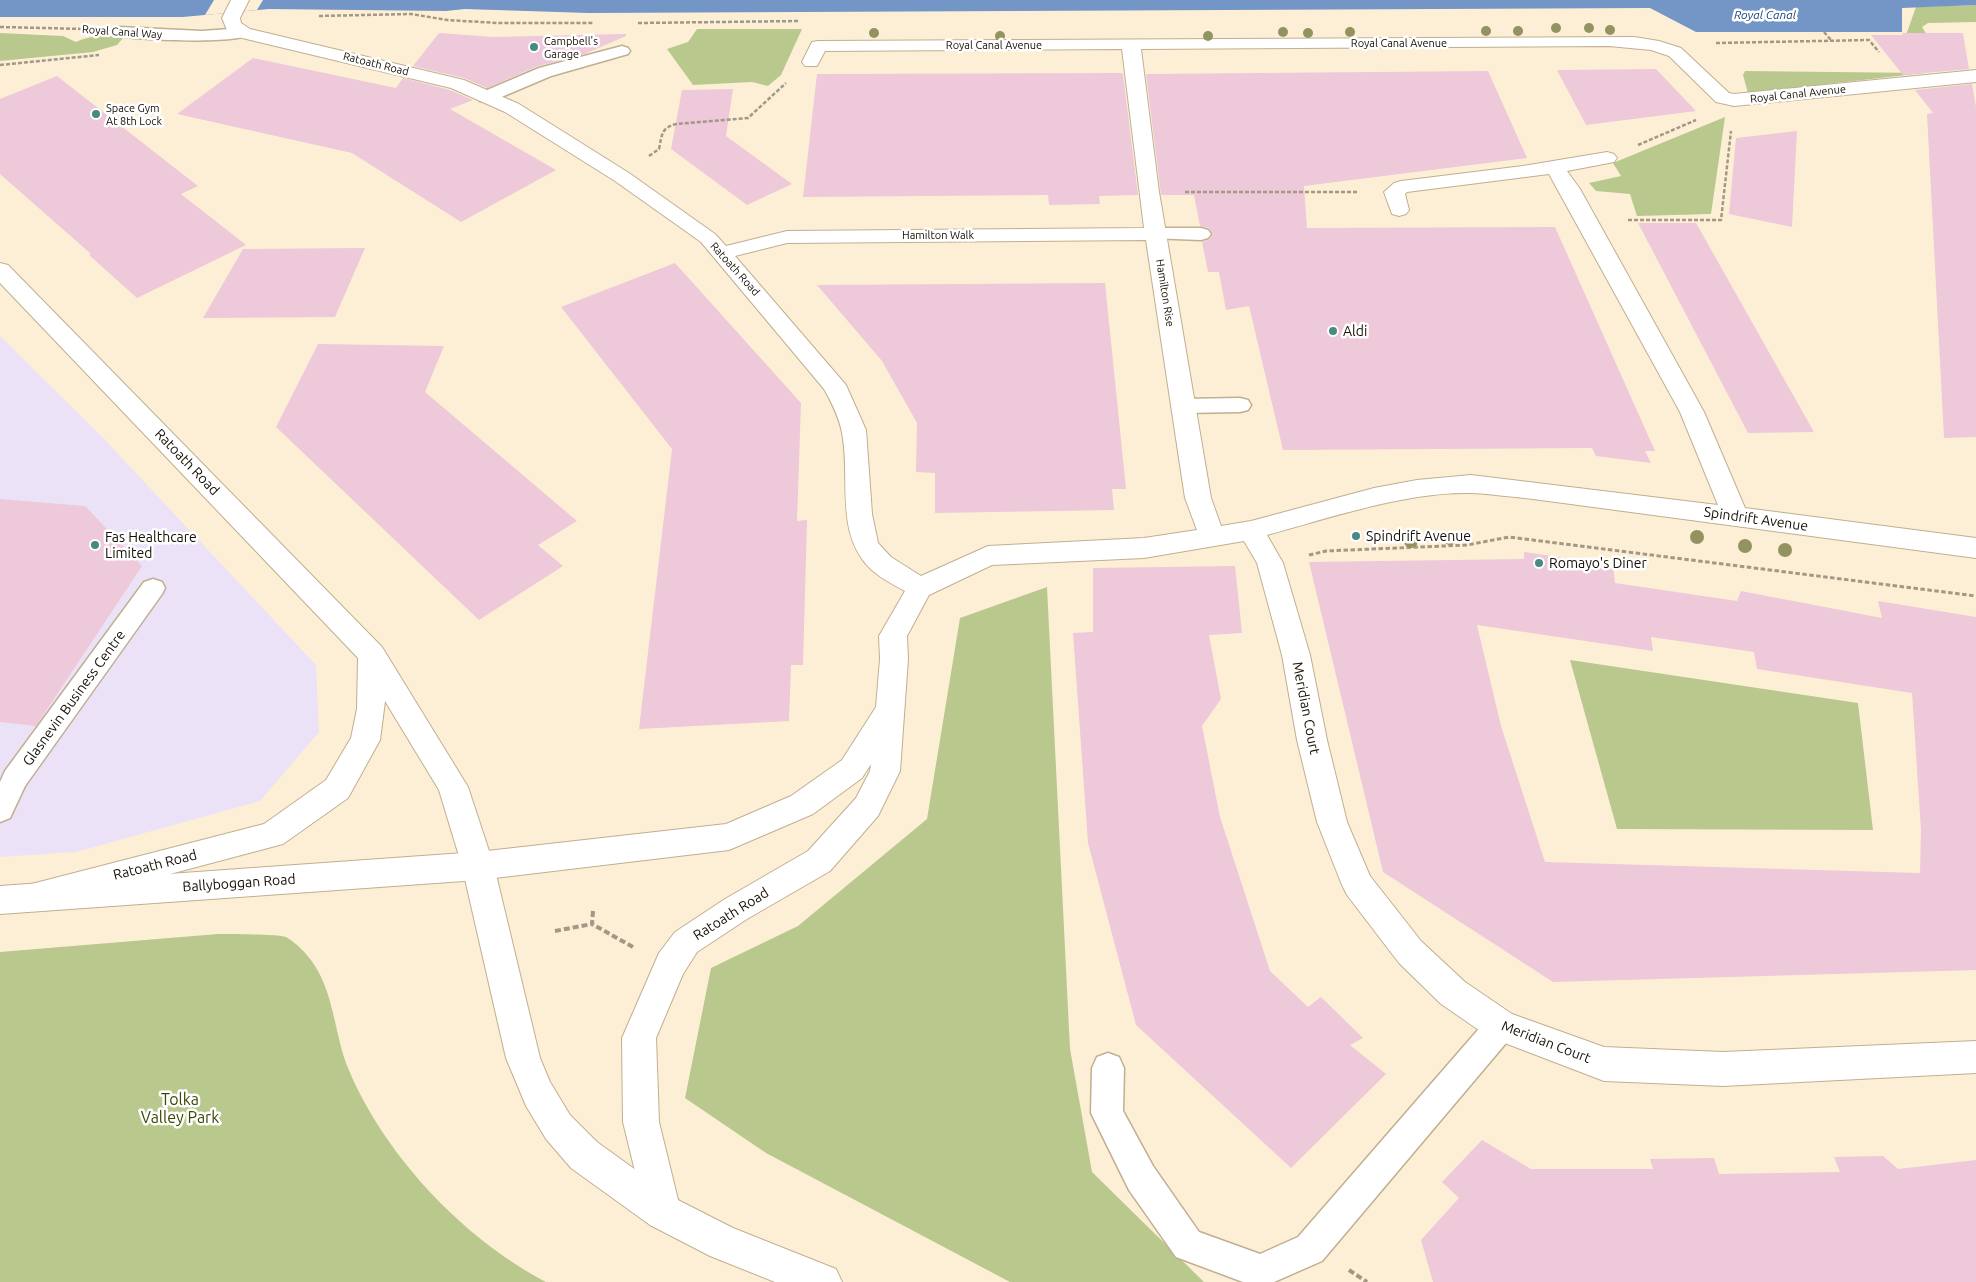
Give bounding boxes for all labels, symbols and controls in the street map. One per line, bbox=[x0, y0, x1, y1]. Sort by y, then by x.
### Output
water label: Royal Canal bbox=[1734, 8, 1796, 22]
street label: Royal Canal Way bbox=[82, 23, 162, 41]
place label: Campbell's Garage bbox=[544, 34, 598, 60]
street label: Royal Canal Avenue bbox=[1351, 36, 1447, 50]
street label: Royal Canal Avenue bbox=[946, 38, 1042, 52]
marker: Campbell's Garage bbox=[528, 41, 540, 53]
street label: Ratoath Road bbox=[342, 49, 410, 79]
street label: Royal Canal Avenue bbox=[1749, 82, 1847, 106]
place label: Space Gym At 8th Lock bbox=[106, 101, 162, 127]
marker: Space Gym At 8th Lock bbox=[90, 108, 102, 120]
street label: Hamilton Walk bbox=[902, 228, 974, 242]
street label: Ratoath Road bbox=[708, 240, 762, 298]
street label: Hamilton Rise bbox=[1153, 258, 1177, 328]
place label: Aldi bbox=[1343, 323, 1367, 339]
marker: Aldi bbox=[1327, 325, 1339, 337]
street label: Ratoath Road bbox=[151, 425, 223, 499]
street label: Spindrift Avenue bbox=[1703, 503, 1809, 535]
place label: Spindrift Avenue bbox=[1366, 528, 1471, 544]
place label: Fas Healthcare Limited bbox=[105, 529, 197, 562]
marker: Spindrift Avenue bbox=[1350, 530, 1362, 542]
marker: Fas Healthcare Limited bbox=[89, 539, 101, 551]
place label: Romayo's Diner bbox=[1549, 555, 1647, 571]
marker: Romayo's Diner bbox=[1533, 557, 1545, 569]
street label: Glasnevin Business Centre bbox=[19, 627, 129, 769]
street label: Meridian Court bbox=[1289, 660, 1323, 756]
street label: Ratoath Road bbox=[111, 846, 199, 884]
street label: Ballyboggan Road bbox=[182, 871, 296, 895]
street label: Ratoath Road bbox=[690, 884, 772, 944]
street label: Meridian Court bbox=[1499, 1017, 1593, 1067]
park label: Tolka Valley Park bbox=[141, 1090, 219, 1128]

